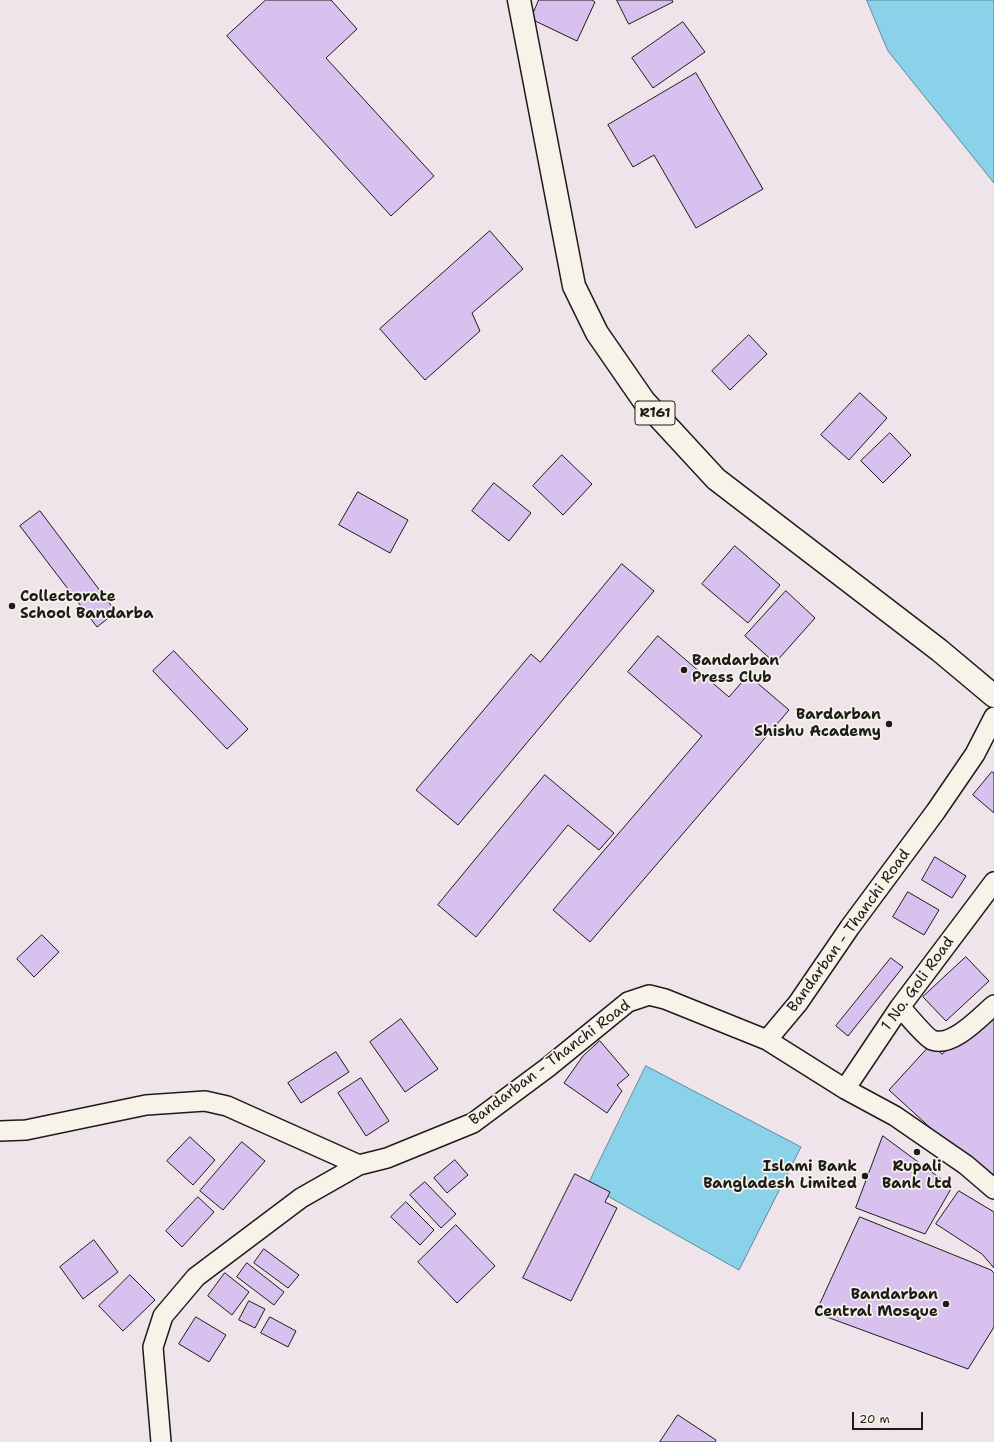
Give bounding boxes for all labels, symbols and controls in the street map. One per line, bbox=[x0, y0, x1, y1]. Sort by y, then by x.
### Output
road number: R161 bbox=[635, 401, 675, 425]
place label: Collectorate School Bandarba bbox=[20, 588, 153, 623]
marker: Collectorate School Bandarba bbox=[7, 601, 17, 611]
place label: Bandarban Press Club bbox=[692, 652, 779, 687]
marker: Bandarban Press Club bbox=[679, 665, 689, 675]
place label: Bardarban Shishu Academy bbox=[754, 706, 881, 741]
marker: Bardarban Shishu Academy bbox=[884, 719, 894, 729]
street label: Bandarban - Thanchi Road bbox=[784, 846, 914, 1016]
street label: 1 No. Goli Road bbox=[878, 933, 958, 1035]
street label: Bandarban - Thanchi Road bbox=[466, 997, 634, 1129]
marker: Rupali Bank Ltd bbox=[912, 1147, 922, 1157]
place label: Islami Bank Bangladesh Limited bbox=[703, 1158, 857, 1193]
place label: Rupali Bank Ltd bbox=[882, 1158, 952, 1193]
marker: Islami Bank Bangladesh Limited bbox=[860, 1171, 870, 1181]
place label: Bandarban Central Mosque bbox=[814, 1286, 938, 1321]
marker: Bandarban Central Mosque bbox=[941, 1299, 951, 1309]
scale bar bbox=[854, 1404, 925, 1430]
text: 20 m bbox=[859, 1411, 890, 1427]

